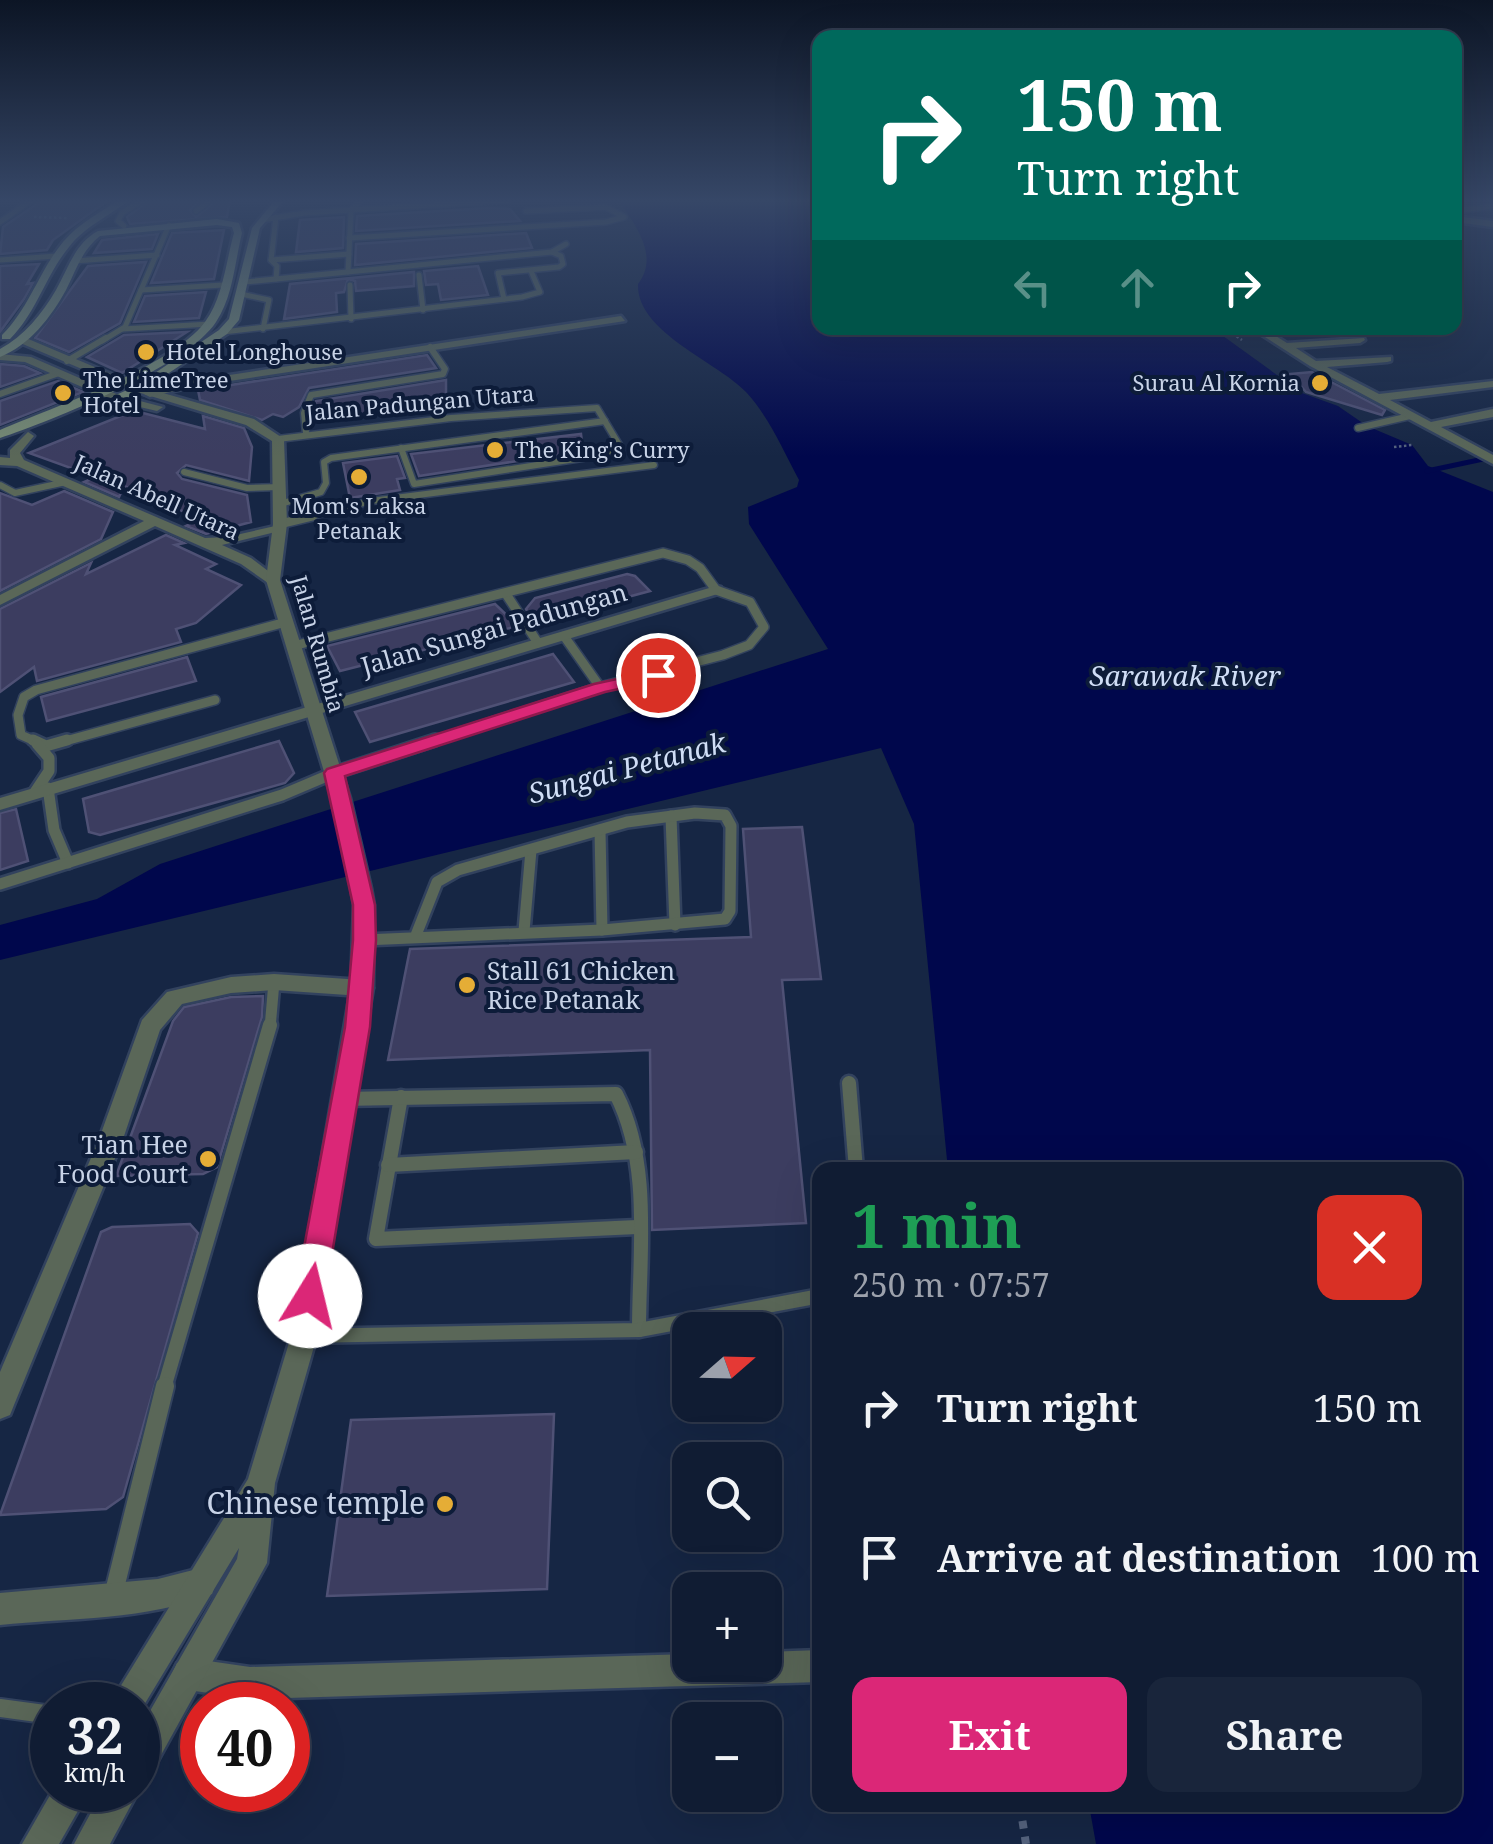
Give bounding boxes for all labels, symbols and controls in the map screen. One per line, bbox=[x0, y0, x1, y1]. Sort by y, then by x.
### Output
text: 150 m bbox=[1017, 56, 1223, 152]
icon: right bbox=[852, 70, 982, 200]
text: Turn right bbox=[1017, 147, 1239, 208]
icon: left bbox=[1005, 260, 1060, 315]
icon: ahead bbox=[1110, 260, 1165, 315]
icon: right bbox=[1215, 260, 1270, 315]
place label: Hotel Longhouse bbox=[166, 336, 343, 366]
marker: Hotel Longhouse bbox=[135, 341, 157, 363]
place label: The LimeTree Hotel bbox=[83, 364, 229, 419]
place label: Surau Al Kornia bbox=[1132, 367, 1300, 397]
marker: Surau Al Kornia bbox=[1309, 372, 1331, 394]
street label: Jalan Padungan Utara bbox=[304, 377, 535, 427]
marker: The LimeTree Hotel bbox=[52, 382, 74, 404]
place label: The King's Curry bbox=[515, 434, 690, 464]
marker: The King's Curry bbox=[484, 439, 506, 461]
street label: Jalan Abell Utara bbox=[69, 446, 245, 546]
marker: Mom's Laksa Petanak bbox=[348, 466, 370, 488]
place label: Mom's Laksa Petanak bbox=[292, 490, 427, 545]
street label: Jalan Rumbia bbox=[285, 571, 353, 716]
street label: Jalan Sungai Padungan bbox=[356, 574, 631, 683]
pin bbox=[616, 633, 701, 718]
icon: arrive bbox=[631, 648, 686, 703]
water label: Sarawak River bbox=[1089, 656, 1282, 694]
water label: Sungai Petanak bbox=[524, 722, 731, 812]
place label: Stall 61 Chicken Rice Petanak bbox=[487, 953, 675, 1016]
marker: Stall 61 Chicken Rice Petanak bbox=[456, 974, 478, 996]
place label: Tian Hee Food Court bbox=[57, 1127, 188, 1190]
marker: Tian Hee Food Court bbox=[197, 1148, 219, 1170]
text: 1 min bbox=[852, 1184, 1022, 1266]
button: close bbox=[1317, 1195, 1422, 1300]
position arrow bbox=[258, 1244, 362, 1348]
text: 250 m · 07:57 bbox=[852, 1263, 1050, 1306]
north arrow bbox=[672, 1312, 782, 1422]
map controls bbox=[672, 1312, 782, 1812]
icon: right bbox=[852, 1380, 907, 1435]
text: Turn right bbox=[937, 1381, 1138, 1433]
text: 150 m bbox=[1312, 1381, 1422, 1433]
button: search bbox=[672, 1442, 782, 1552]
place label: Chinese temple bbox=[206, 1482, 425, 1523]
marker: Chinese temple bbox=[434, 1493, 456, 1515]
icon: arrive bbox=[852, 1530, 907, 1585]
text: Arrive at destination bbox=[937, 1531, 1341, 1583]
text: 100 m bbox=[1371, 1531, 1480, 1583]
button: + bbox=[672, 1572, 782, 1682]
button: Exit bbox=[852, 1677, 1127, 1792]
button: Share bbox=[1147, 1677, 1422, 1792]
speed limit sign: 40 bbox=[180, 1682, 310, 1812]
text: 32 bbox=[67, 1701, 123, 1769]
button: − bbox=[672, 1702, 782, 1812]
text: km/h bbox=[64, 1755, 126, 1789]

